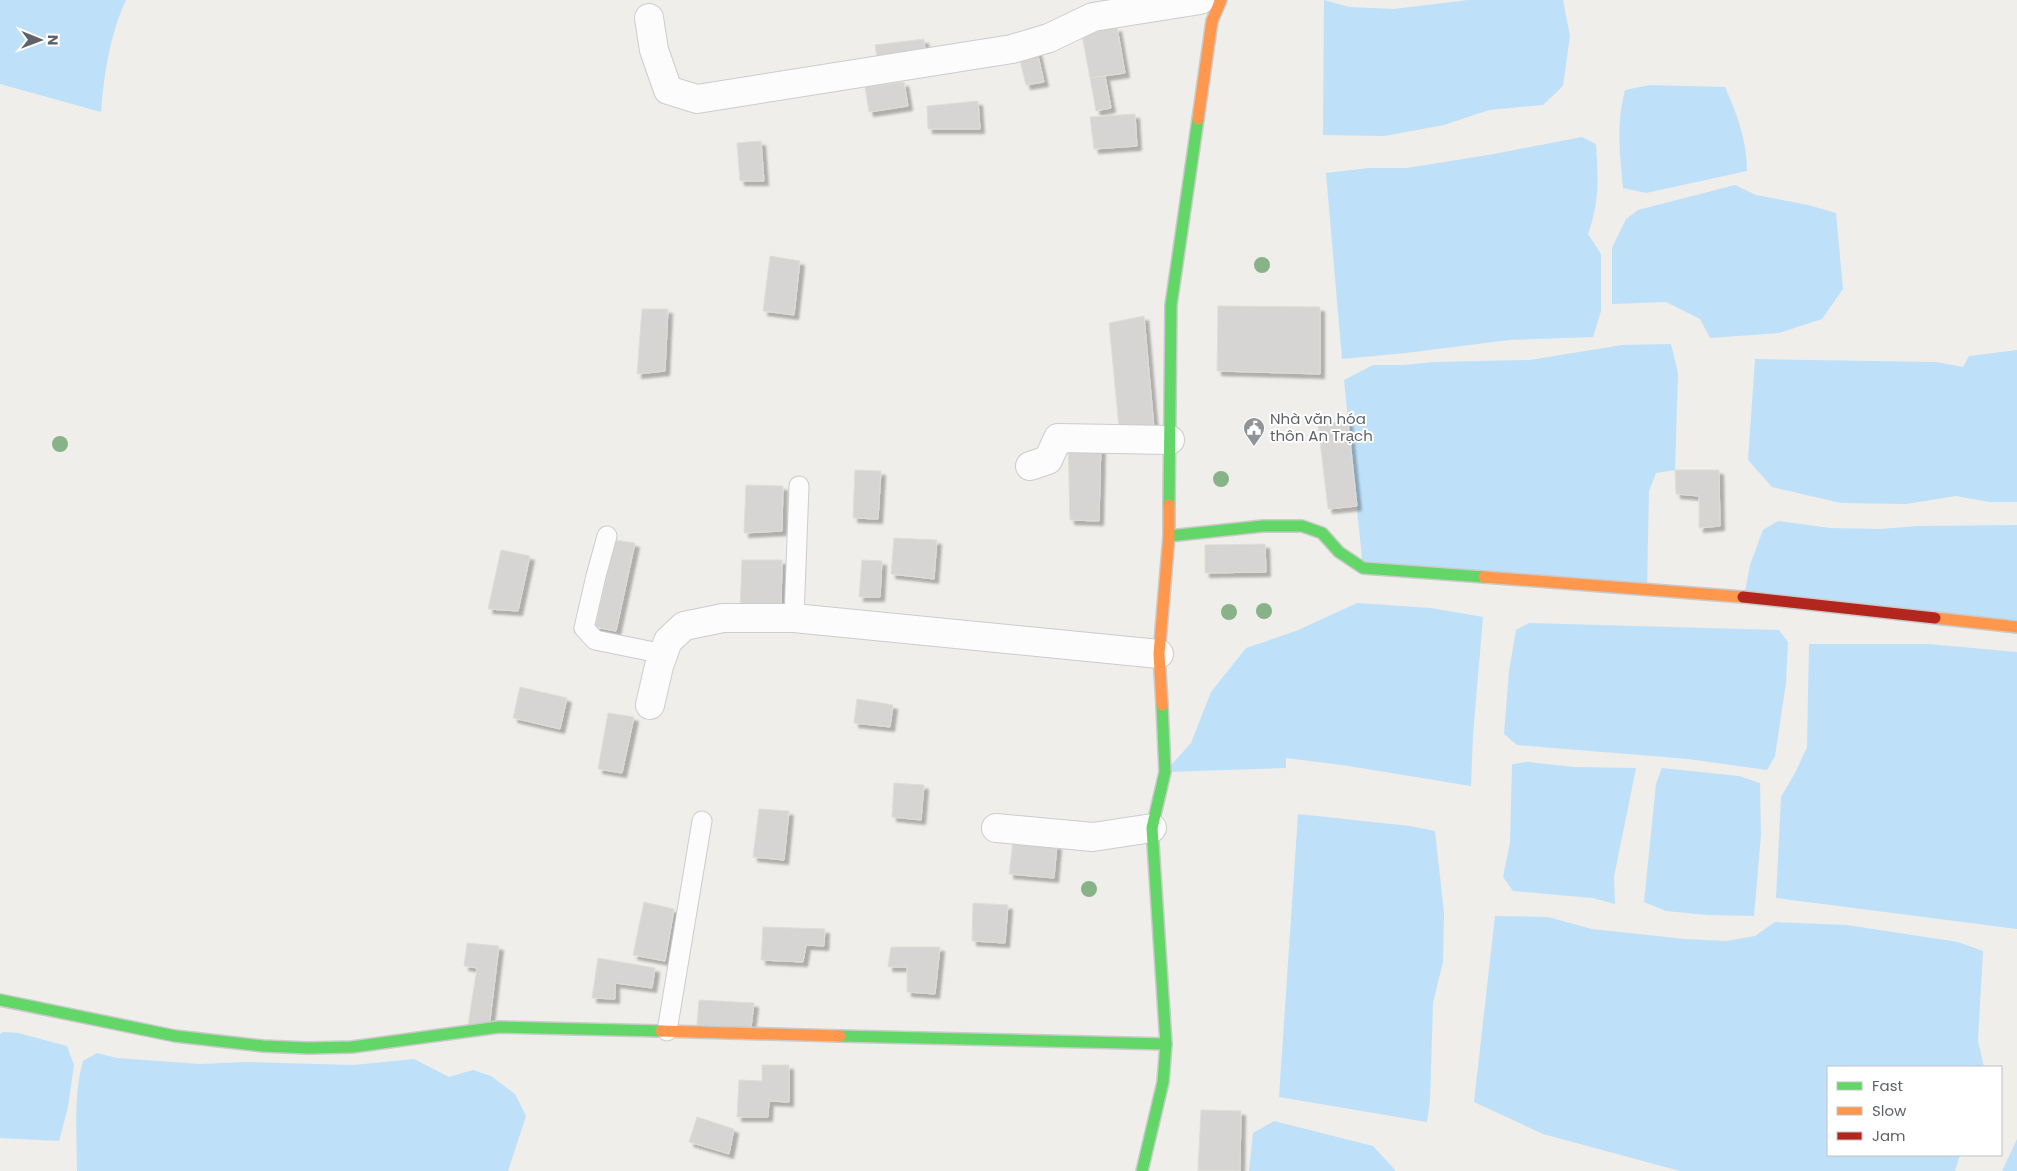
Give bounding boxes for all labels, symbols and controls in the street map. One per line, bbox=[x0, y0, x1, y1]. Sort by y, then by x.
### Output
north arrow bbox=[15, 15, 65, 65]
text: N bbox=[43, 35, 63, 46]
place label: Nhà văn hóa thôn An Trạch bbox=[1270, 408, 1373, 446]
public building icon: Nhà văn hóa thôn An Trạch bbox=[1242, 416, 1266, 447]
legend bbox=[1827, 1066, 2002, 1156]
text: Fast bbox=[1872, 1075, 1903, 1096]
text: Slow bbox=[1872, 1100, 1907, 1121]
text: Jam bbox=[1872, 1125, 1906, 1146]

